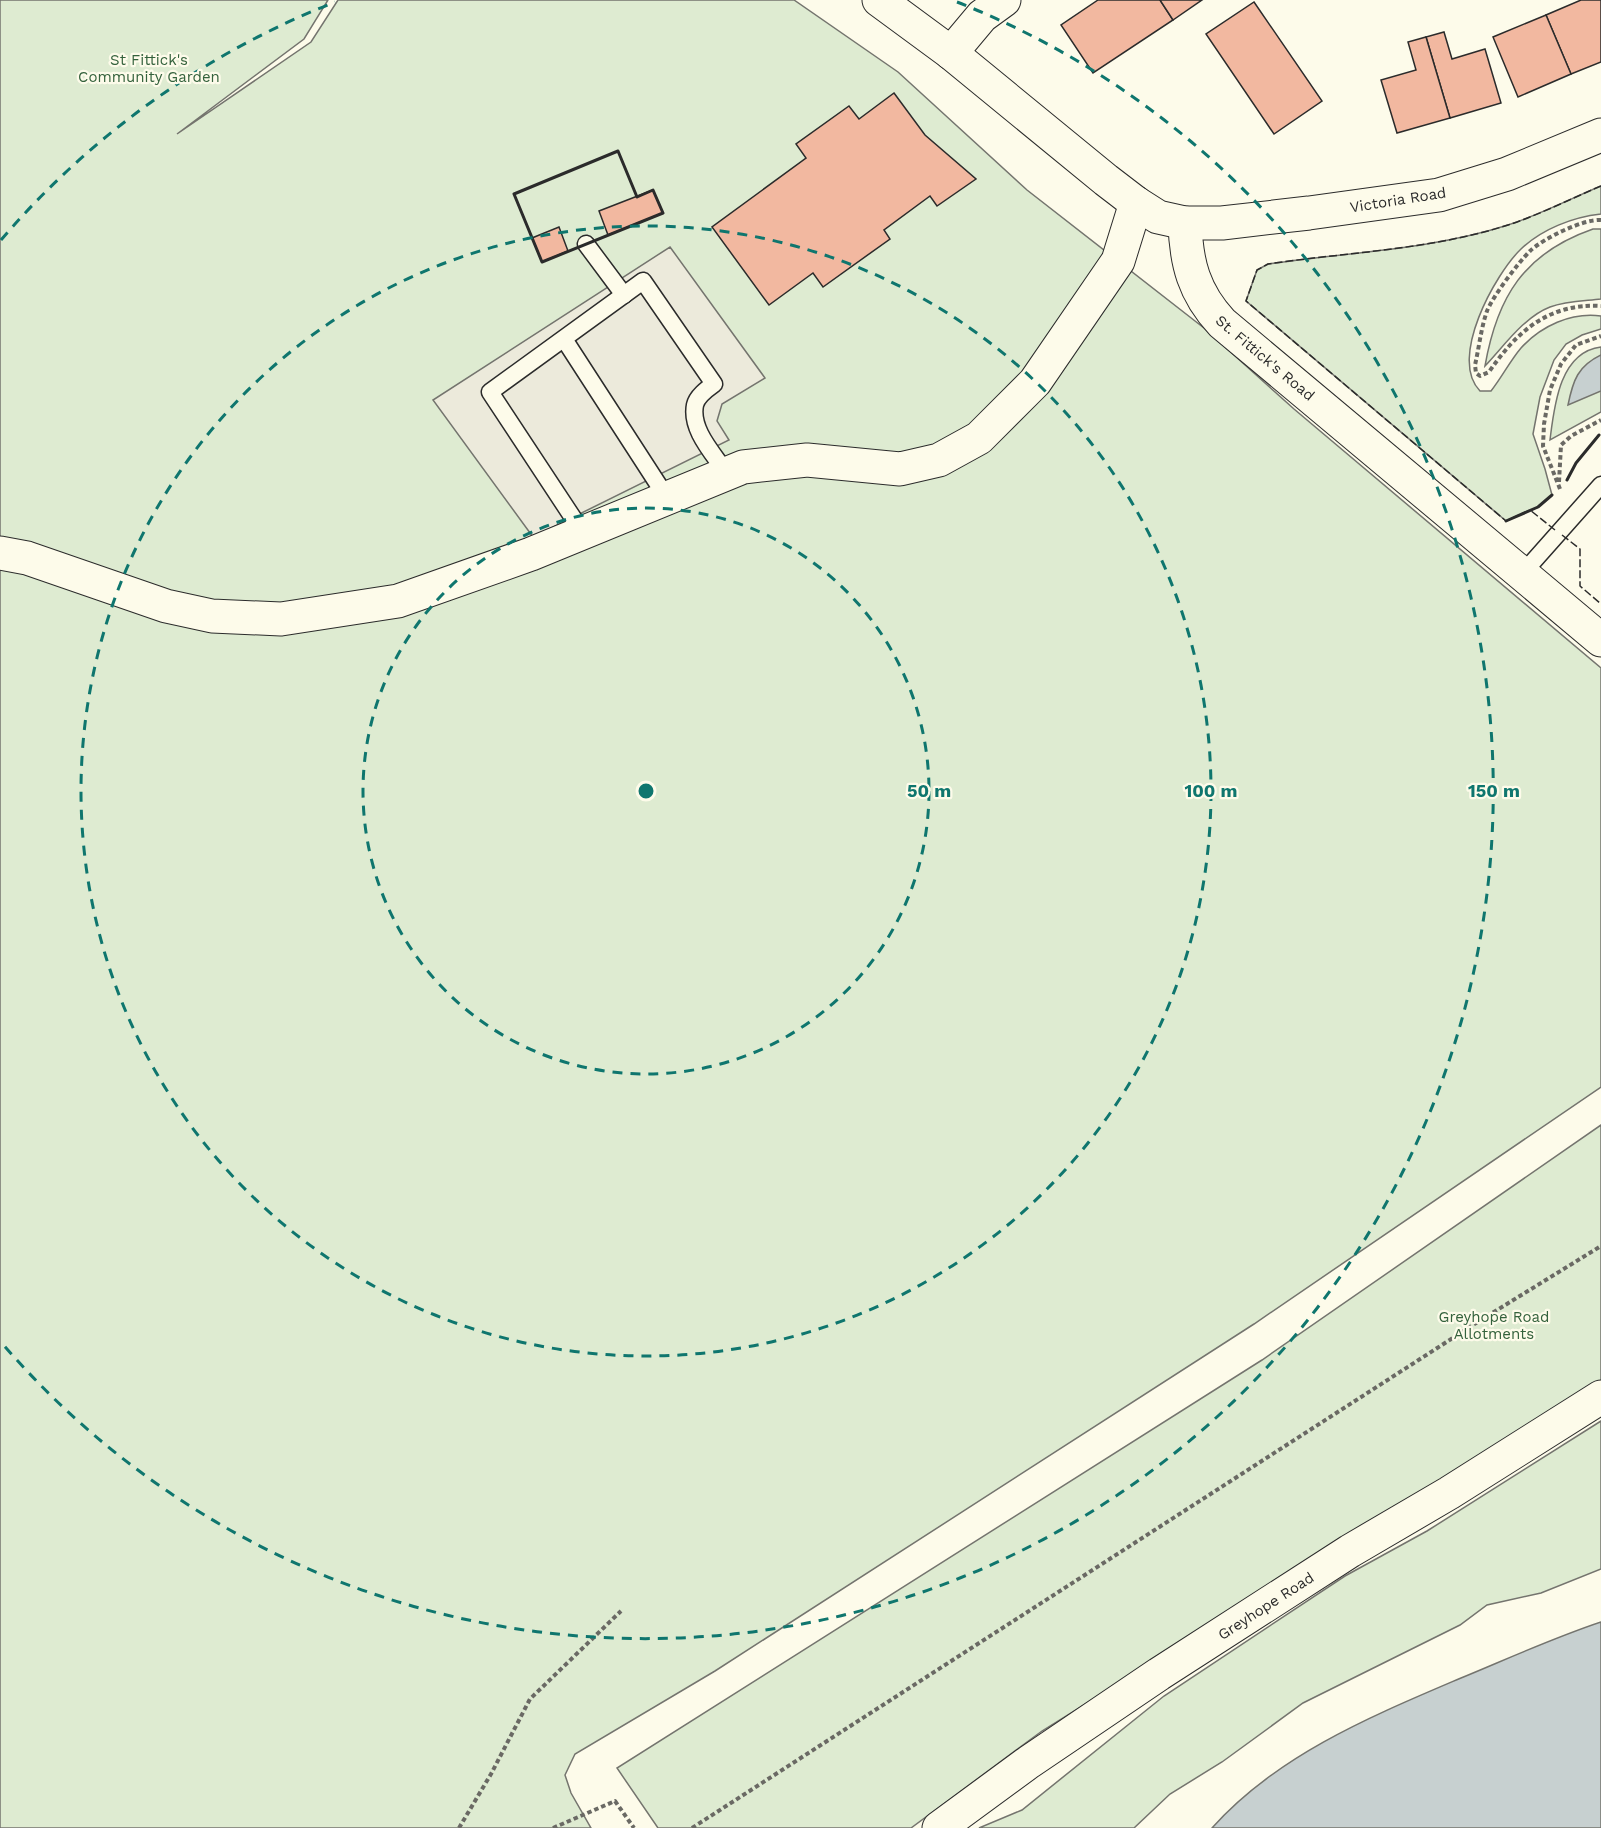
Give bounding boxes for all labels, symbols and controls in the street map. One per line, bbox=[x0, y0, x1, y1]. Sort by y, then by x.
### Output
park label: St Fittick's Community Garden bbox=[78, 51, 220, 86]
street label: Victoria Road bbox=[1348, 183, 1448, 217]
street label: St. Fittick's Road bbox=[1212, 311, 1318, 405]
text: 50 m bbox=[907, 780, 951, 801]
text: 100 m bbox=[1184, 780, 1238, 801]
text: 150 m bbox=[1468, 780, 1520, 801]
centre of rings bbox=[636, 781, 656, 801]
park label: Greyhope Road Allotments bbox=[1439, 1308, 1549, 1343]
street label: Greyhope Road bbox=[1215, 1568, 1317, 1644]

